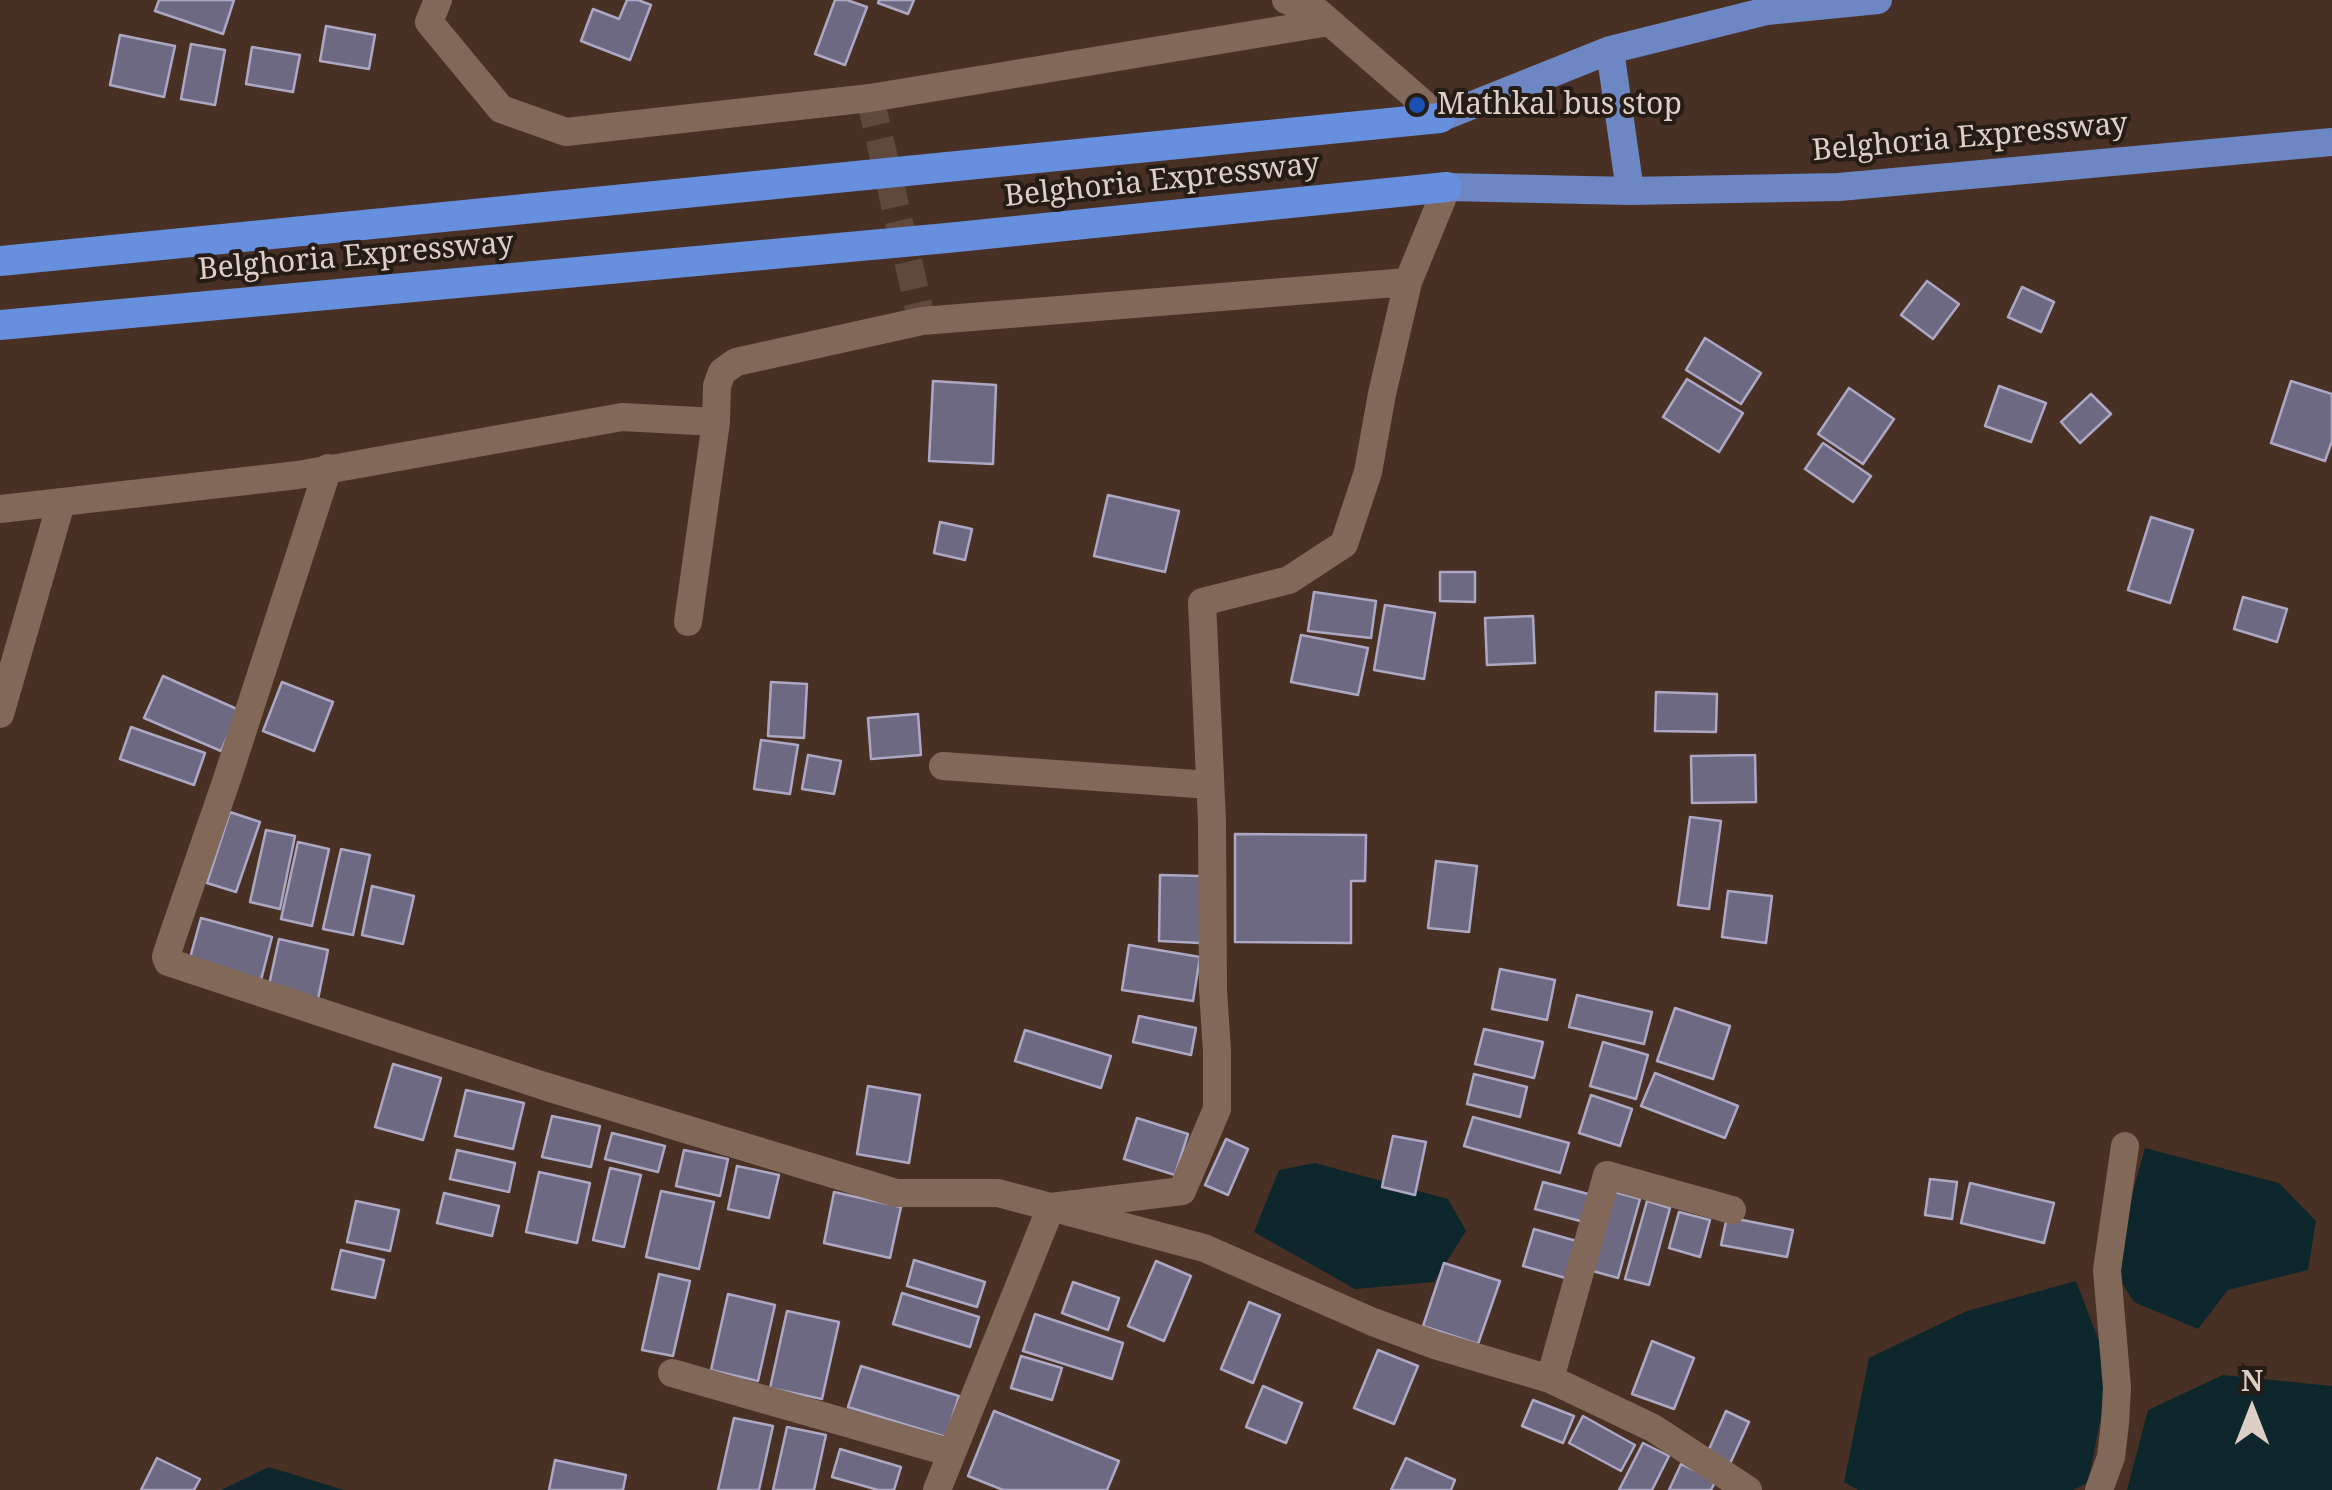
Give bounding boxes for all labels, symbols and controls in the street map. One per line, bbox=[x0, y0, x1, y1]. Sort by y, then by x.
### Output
place label: Mathkal bus stop bbox=[1437, 87, 1682, 123]
marker: Mathkal bus stop bbox=[1406, 94, 1428, 116]
street label: Belghoria Expressway bbox=[1811, 106, 2129, 170]
street label: Belghoria Expressway bbox=[1003, 147, 1321, 215]
street label: Belghoria Expressway bbox=[197, 225, 515, 289]
north arrow bbox=[2202, 1360, 2302, 1460]
text: N bbox=[2241, 1361, 2263, 1399]

